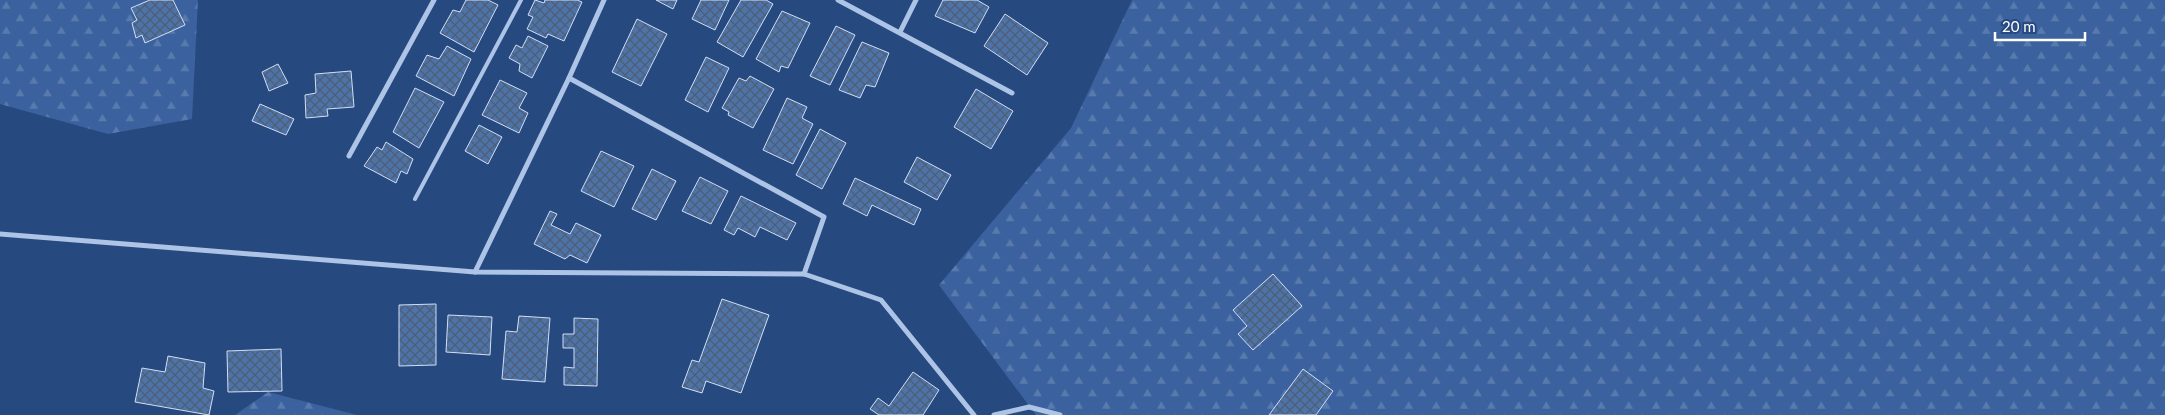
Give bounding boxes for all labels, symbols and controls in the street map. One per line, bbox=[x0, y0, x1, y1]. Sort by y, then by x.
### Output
scale bar bbox=[1995, 10, 2085, 42]
text: 20 m bbox=[2002, 17, 2036, 35]

